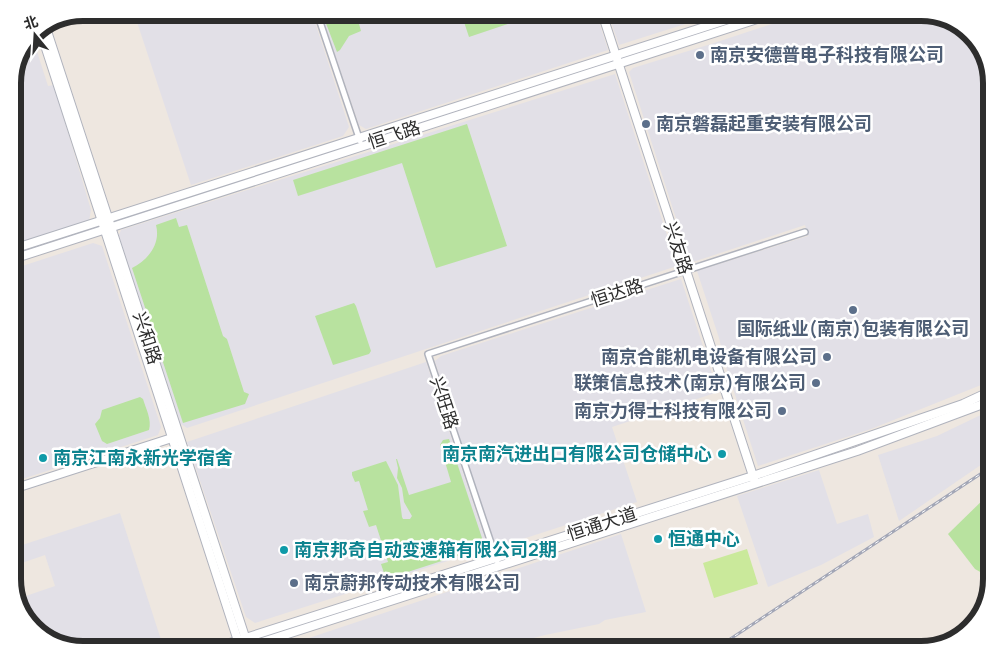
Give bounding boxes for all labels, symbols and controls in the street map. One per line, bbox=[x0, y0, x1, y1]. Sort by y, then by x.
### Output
north arrow bbox=[10, 10, 60, 60]
text: 北 bbox=[21, 11, 40, 33]
place label: 南京安德普电子科技有限公司 bbox=[710, 42, 944, 66]
marker: 南京安德普电子科技有限公司 bbox=[694, 49, 706, 61]
place label: 南京磐磊起重安装有限公司 bbox=[656, 111, 872, 135]
street label: 恒飞路 bbox=[364, 114, 423, 154]
marker: 南京磐磊起重安装有限公司 bbox=[640, 118, 652, 130]
street label: 兴友路 bbox=[659, 218, 699, 277]
street label: 恒达路 bbox=[587, 272, 646, 312]
marker: 国际纸业(南京)包装有限公司 bbox=[847, 304, 859, 316]
street label: 兴和路 bbox=[128, 308, 168, 367]
place label: 国际纸业(南京)包装有限公司 bbox=[737, 316, 969, 340]
place label: 南京合能机电设备有限公司 bbox=[601, 344, 817, 368]
marker: 南京合能机电设备有限公司 bbox=[821, 351, 833, 363]
place label: 联策信息技术(南京)有限公司 bbox=[574, 370, 806, 394]
street label: 兴旺路 bbox=[425, 373, 465, 432]
marker: 联策信息技术(南京)有限公司 bbox=[810, 377, 822, 389]
place label: 南京力得士科技有限公司 bbox=[574, 398, 772, 422]
marker: 南京力得士科技有限公司 bbox=[776, 405, 788, 417]
place label: 南京南汽进出口有限公司仓储中心 bbox=[442, 441, 712, 465]
place label: 南京江南永新光学宿舍 bbox=[53, 445, 233, 469]
marker: 南京南汽进出口有限公司仓储中心 bbox=[716, 448, 728, 460]
marker: 南京江南永新光学宿舍 bbox=[37, 452, 49, 464]
street label: 恒通大道 bbox=[564, 501, 640, 546]
place label: 恒通中心 bbox=[668, 526, 740, 550]
marker: 恒通中心 bbox=[652, 533, 664, 545]
place label: 南京邦奇自动变速箱有限公司2期 bbox=[294, 537, 557, 561]
marker: 南京邦奇自动变速箱有限公司2期 bbox=[278, 544, 290, 556]
place label: 南京蔚邦传动技术有限公司 bbox=[304, 570, 520, 594]
marker: 南京蔚邦传动技术有限公司 bbox=[288, 577, 300, 589]

